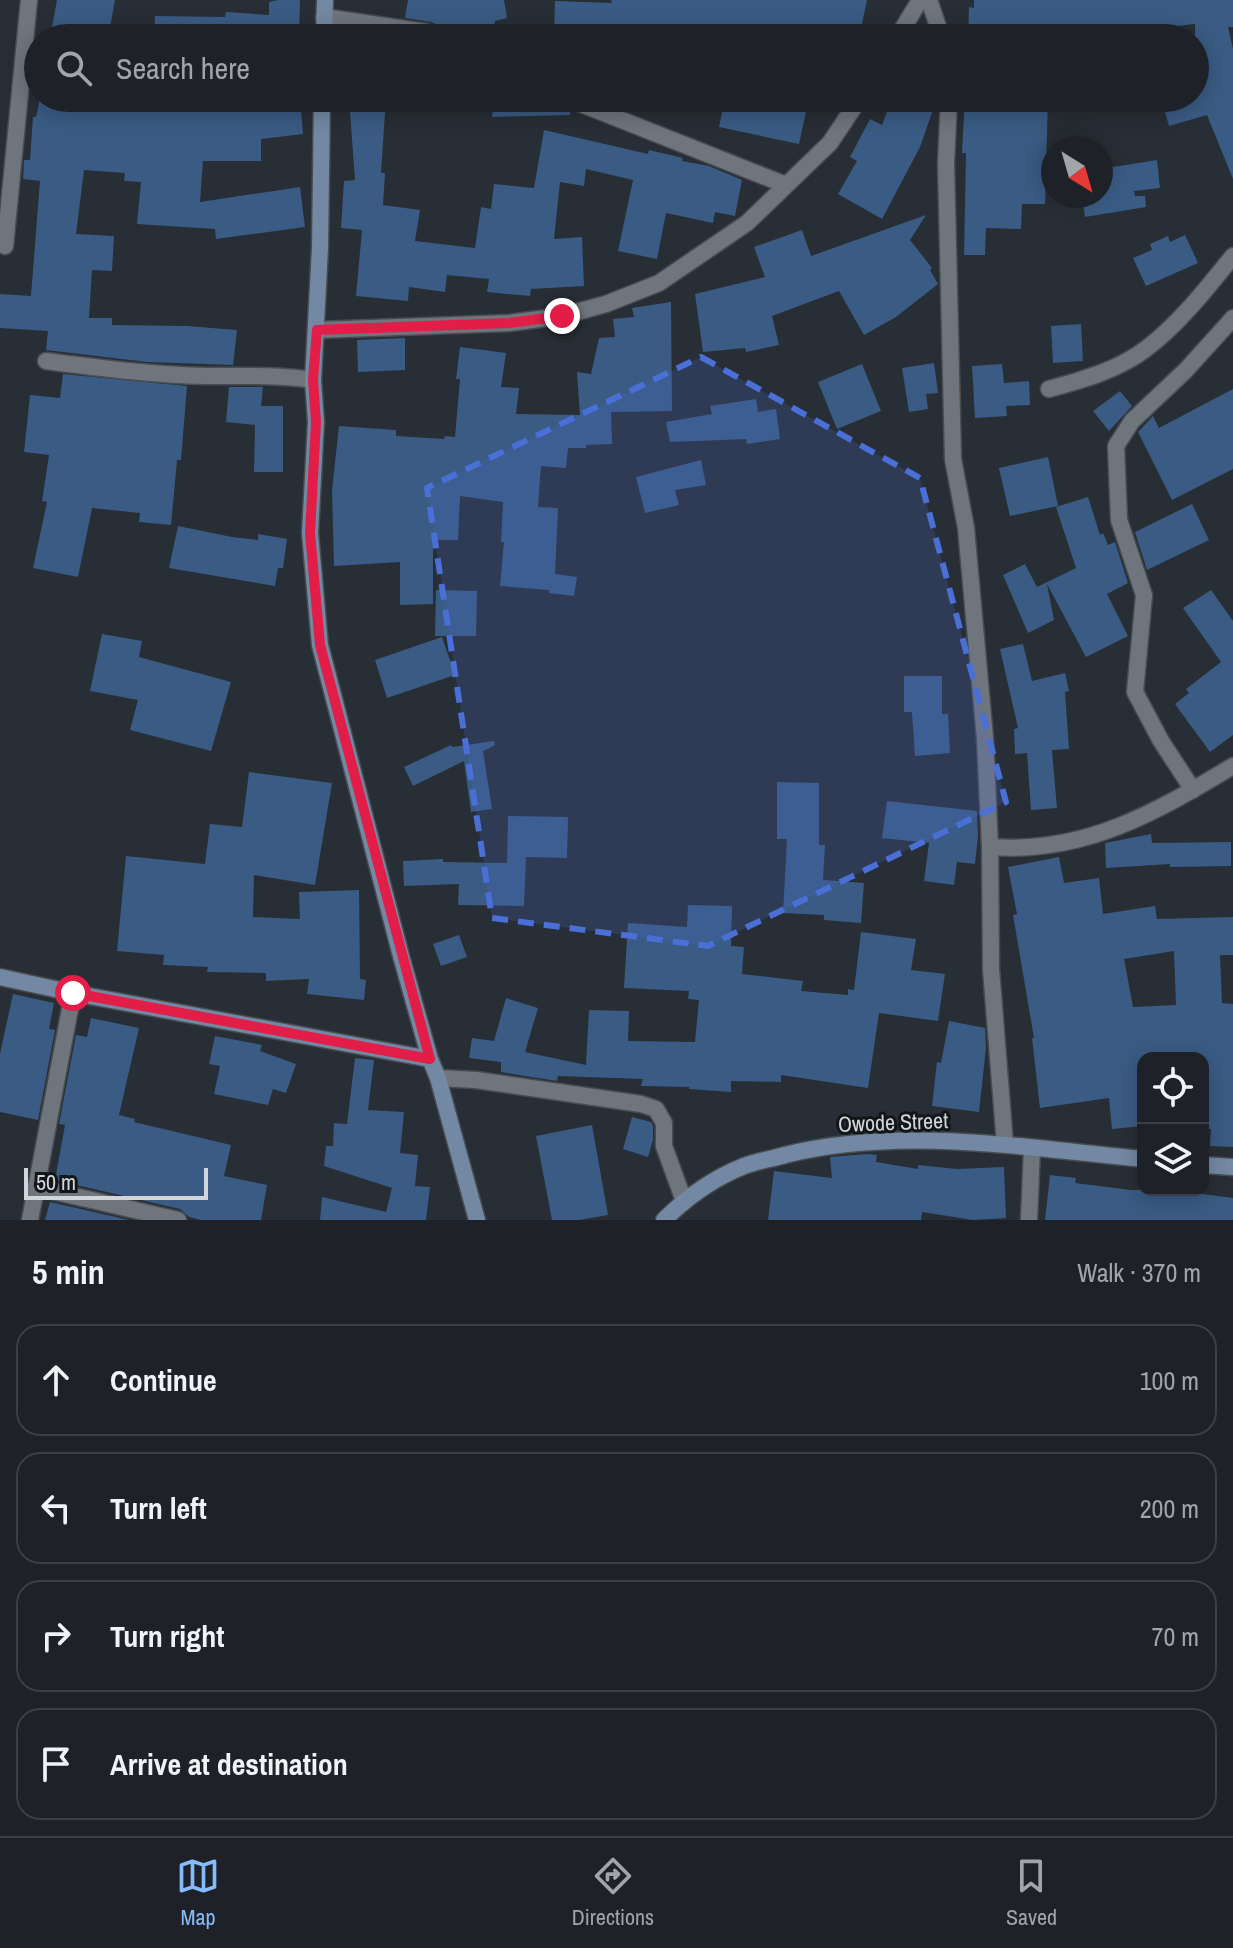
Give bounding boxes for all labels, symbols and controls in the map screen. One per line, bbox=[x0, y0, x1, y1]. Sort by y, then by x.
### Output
search box bbox=[24, 24, 1209, 112]
icon: search bbox=[52, 46, 96, 90]
text: Search here bbox=[116, 48, 250, 88]
north arrow bbox=[1041, 136, 1113, 208]
route end bbox=[544, 298, 580, 334]
route start bbox=[55, 975, 91, 1011]
map controls bbox=[1137, 1052, 1209, 1196]
button: locate bbox=[1137, 1052, 1209, 1124]
street label: Owode Street bbox=[837, 1105, 949, 1139]
button: layers bbox=[1137, 1124, 1209, 1196]
scale bar bbox=[24, 1164, 208, 1200]
text: 50 m bbox=[36, 1167, 76, 1197]
text: 5 min bbox=[32, 1249, 105, 1295]
text: Walk · 370 m bbox=[1077, 1255, 1201, 1290]
icon: ahead bbox=[34, 1358, 78, 1402]
text: Continue bbox=[110, 1360, 217, 1400]
text: 100 m bbox=[1140, 1363, 1199, 1398]
icon: left bbox=[34, 1486, 78, 1530]
text: Turn left bbox=[110, 1488, 207, 1528]
text: 200 m bbox=[1140, 1491, 1199, 1526]
icon: right bbox=[34, 1614, 78, 1658]
text: Turn right bbox=[110, 1616, 224, 1656]
text: 70 m bbox=[1152, 1619, 1199, 1654]
icon: arrive bbox=[34, 1742, 78, 1786]
text: Arrive at destination bbox=[110, 1744, 348, 1784]
tab: Map bbox=[176, 1854, 220, 1932]
tab: Directions bbox=[572, 1854, 654, 1932]
tab: Saved bbox=[1006, 1854, 1057, 1932]

